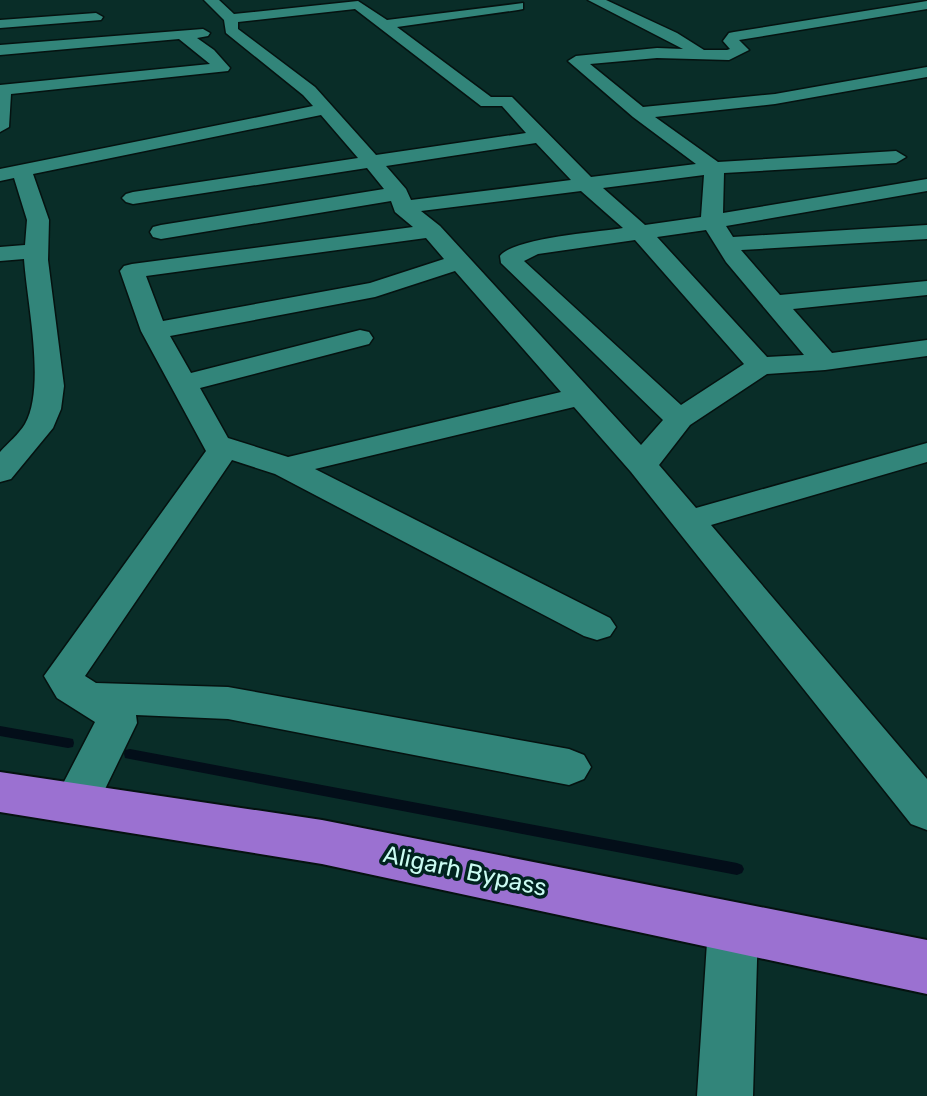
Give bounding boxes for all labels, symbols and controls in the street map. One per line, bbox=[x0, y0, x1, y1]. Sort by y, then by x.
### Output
street label: Aligarh Bypass bbox=[381, 840, 549, 902]

